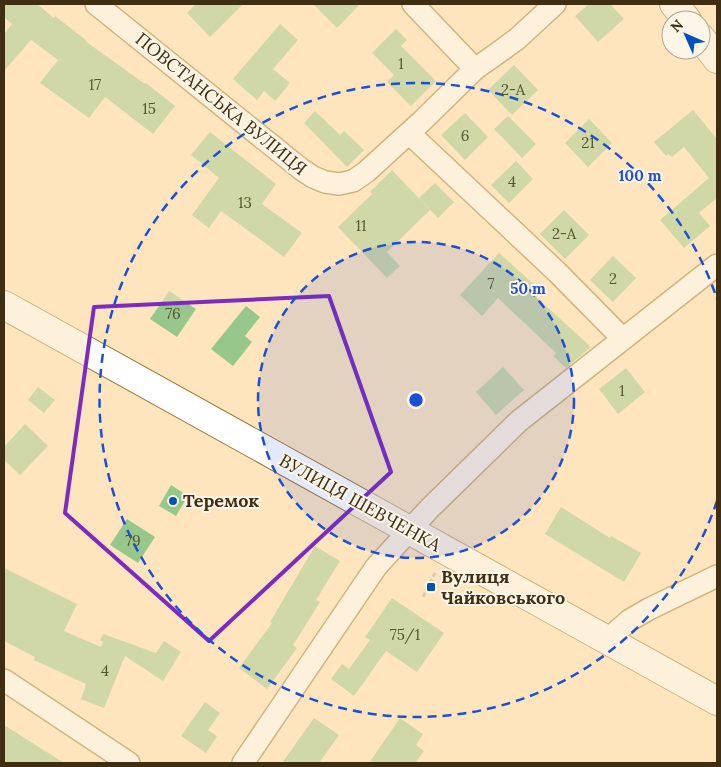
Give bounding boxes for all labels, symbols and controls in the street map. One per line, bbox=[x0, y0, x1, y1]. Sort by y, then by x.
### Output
north arrow bbox=[661, 10, 711, 60]
text: N bbox=[667, 15, 687, 36]
street label: ПОВСТАНСЬКА ВУЛИЦЯ bbox=[131, 27, 312, 180]
house number: 1 bbox=[398, 54, 404, 73]
house number: 17 bbox=[89, 75, 101, 94]
house number: 2-А bbox=[501, 80, 526, 99]
house number: 15 bbox=[142, 99, 156, 118]
house number: 6 bbox=[461, 126, 469, 145]
house number: 21 bbox=[581, 133, 595, 152]
text: 100 m bbox=[619, 166, 662, 185]
house number: 4 bbox=[508, 172, 516, 191]
house number: 13 bbox=[238, 193, 252, 212]
house number: 11 bbox=[356, 216, 366, 235]
house number: 2-А bbox=[552, 224, 577, 243]
house number: 2 bbox=[609, 269, 617, 288]
house number: 7 bbox=[488, 274, 495, 293]
text: 50 m bbox=[510, 279, 546, 298]
house number: 76 bbox=[165, 304, 181, 323]
house number: 1 bbox=[619, 381, 625, 400]
centre of rings bbox=[407, 391, 425, 409]
street label: ВУЛИЦЯ ШЕВЧЕНКА bbox=[275, 449, 446, 557]
place label: Теремок bbox=[183, 489, 260, 512]
marker: Теремок bbox=[167, 495, 179, 507]
house number: 79 bbox=[125, 531, 141, 550]
place label: Вулиця Чайковського bbox=[441, 565, 565, 609]
marker: Вулиця Чайковського bbox=[425, 581, 437, 593]
house number: 75/1 bbox=[390, 625, 420, 645]
house number: 4 bbox=[101, 661, 109, 680]

